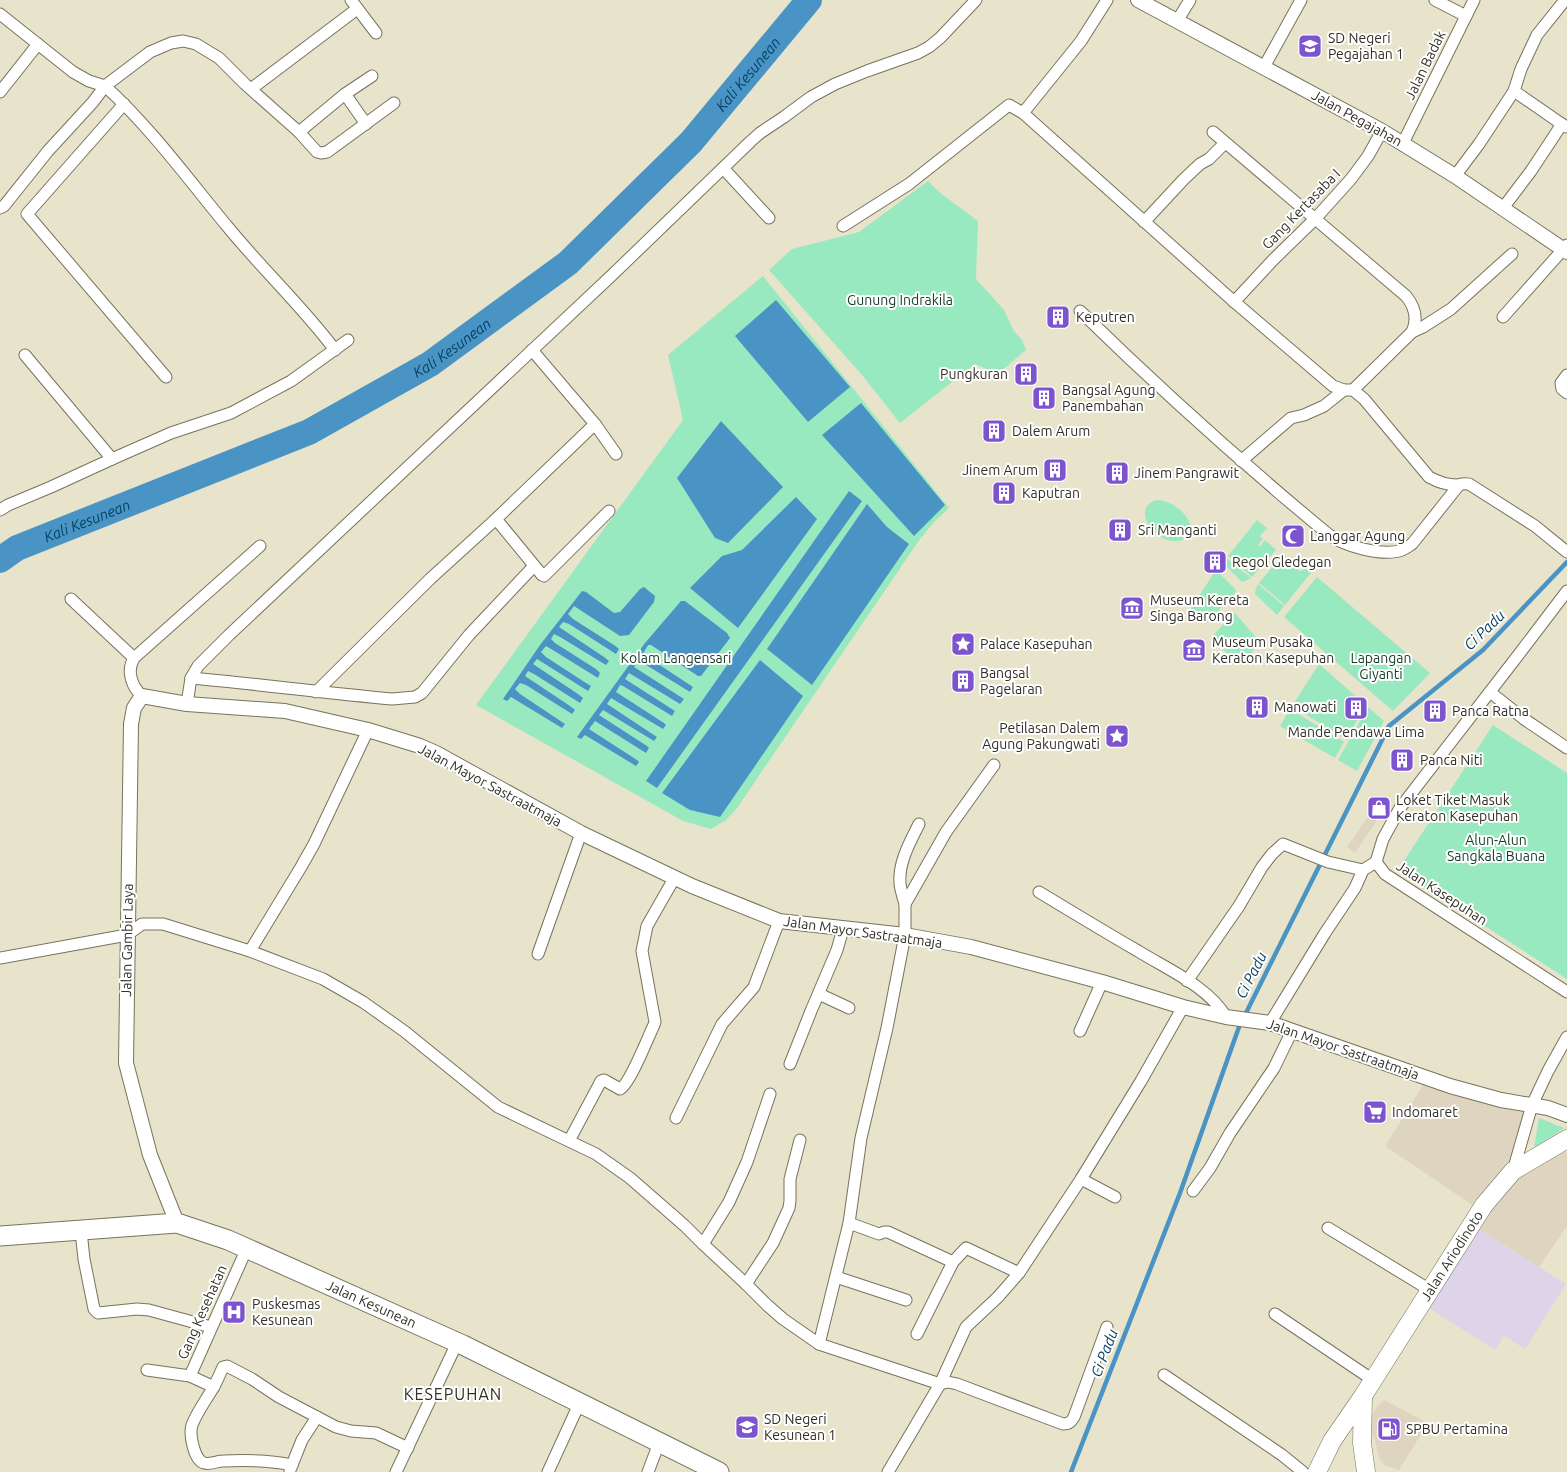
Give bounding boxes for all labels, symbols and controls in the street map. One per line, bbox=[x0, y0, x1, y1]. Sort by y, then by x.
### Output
street label: Jalan Badak bbox=[1401, 28, 1449, 102]
place label: SD Negeri Pegajahan 1 bbox=[1328, 30, 1404, 62]
water label: Kali Kesunean bbox=[712, 33, 783, 114]
school or university icon: SD Negeri Pegajahan 1 bbox=[1297, 33, 1323, 59]
street label: Jalan Pegajahan bbox=[1309, 87, 1405, 149]
street label: Gang Kertasaba I bbox=[1259, 166, 1343, 252]
park label: Gunung Indrakila bbox=[847, 292, 953, 308]
building icon: Keputren bbox=[1045, 304, 1071, 330]
place label: Keputren bbox=[1076, 309, 1135, 325]
water label: Kali Kesunean bbox=[410, 314, 494, 380]
building icon: Pungkuran bbox=[1013, 361, 1039, 387]
place label: Pungkuran bbox=[940, 366, 1008, 382]
place label: Bangsal Agung Panembahan bbox=[1062, 382, 1155, 414]
building icon: Bangsal Agung Panembahan bbox=[1031, 385, 1057, 411]
building icon: Dalem Arum bbox=[981, 418, 1007, 444]
place label: Dalem Arum bbox=[1012, 423, 1090, 439]
building icon: Jinem Arum bbox=[1042, 457, 1068, 483]
building icon: Jinem Pangrawit bbox=[1104, 460, 1130, 486]
place label: Jinem Arum bbox=[962, 462, 1038, 478]
place label: Jinem Pangrawit bbox=[1134, 465, 1240, 481]
building icon: Kaputran bbox=[991, 480, 1017, 506]
place label: Kaputran bbox=[1022, 485, 1080, 501]
water label: Kali Kesunean bbox=[41, 495, 132, 545]
building icon: Sri Manganti bbox=[1107, 517, 1133, 543]
place label: Sri Manganti bbox=[1138, 522, 1217, 538]
mosque icon: Langgar Agung bbox=[1280, 523, 1306, 549]
place label: Langgar Agung bbox=[1310, 528, 1405, 544]
building icon: Regol Gledegan bbox=[1202, 549, 1228, 575]
place label: Regol Gledegan bbox=[1232, 554, 1331, 570]
place label: Museum Kereta Singa Barong bbox=[1150, 592, 1249, 624]
museum icon: Museum Kereta Singa Barong bbox=[1119, 595, 1145, 621]
water label: Ci Padu bbox=[1460, 607, 1508, 653]
place icon: Palace Kasepuhan bbox=[950, 631, 976, 657]
place label: Museum Pusaka Keraton Kasepuhan bbox=[1212, 634, 1334, 666]
place label: Palace Kasepuhan bbox=[980, 636, 1093, 652]
museum icon: Museum Pusaka Keraton Kasepuhan bbox=[1181, 637, 1207, 663]
park label: Kolam Langensari bbox=[621, 650, 731, 666]
park label: Lapangan Giyanti bbox=[1351, 650, 1411, 682]
place label: Bangsal Pagelaran bbox=[980, 665, 1043, 697]
building icon: Bangsal Pagelaran bbox=[950, 668, 976, 694]
building icon: Manowati bbox=[1244, 694, 1270, 720]
building icon: Mande Pendawa Lima bbox=[1343, 695, 1369, 721]
building icon: Panca Ratna bbox=[1422, 698, 1448, 724]
place label: Manowati bbox=[1274, 699, 1336, 715]
place label: Panca Ratna bbox=[1452, 703, 1529, 719]
place label: Petilasan Dalem Agung Pakungwati bbox=[982, 720, 1100, 752]
place icon: Petilasan Dalem Agung Pakungwati bbox=[1104, 723, 1130, 749]
place label: Mande Pendawa Lima bbox=[1288, 724, 1424, 740]
street label: Jalan Mayor Sastraatmaja bbox=[416, 740, 564, 830]
building icon: Panca Niti bbox=[1389, 747, 1415, 773]
place label: Panca Niti bbox=[1420, 752, 1483, 768]
place label: Loket Tiket Masuk Keraton Kasepuhan bbox=[1396, 792, 1518, 824]
shop icon: Loket Tiket Masuk Keraton Kasepuhan bbox=[1366, 795, 1392, 821]
park label: Alun-Alun Sangkala Buana bbox=[1447, 832, 1545, 864]
street label: Jalan Kasepuhan bbox=[1394, 858, 1490, 928]
street label: Jalan Gambir Laya bbox=[118, 883, 136, 997]
street label: Jalan Mayor Sastraatmaja bbox=[783, 913, 943, 951]
water label: Ci Padu bbox=[1232, 949, 1270, 1001]
street label: Jalan Mayor Sastraatmaja bbox=[1265, 1015, 1421, 1083]
supermarket icon: Indomaret bbox=[1362, 1099, 1388, 1125]
place label: Indomaret bbox=[1392, 1104, 1458, 1120]
street label: Jalan Ariodinoto bbox=[1417, 1208, 1486, 1304]
street label: Gang Kesehatan bbox=[174, 1262, 230, 1362]
street label: Jalan Kesunean bbox=[323, 1277, 419, 1331]
place label: Puskesmas Kesunean bbox=[252, 1296, 320, 1328]
hospital icon: Puskesmas Kesunean bbox=[221, 1299, 247, 1325]
water label: Ci Padu bbox=[1087, 1327, 1121, 1379]
district label: KESEPUHAN bbox=[404, 1385, 502, 1403]
place label: SD Negeri Kesunean 1 bbox=[764, 1411, 836, 1443]
school or university icon: SD Negeri Kesunean 1 bbox=[734, 1414, 760, 1440]
fuel station icon: SPBU Pertamina bbox=[1376, 1416, 1402, 1442]
place label: SPBU Pertamina bbox=[1406, 1421, 1508, 1437]

